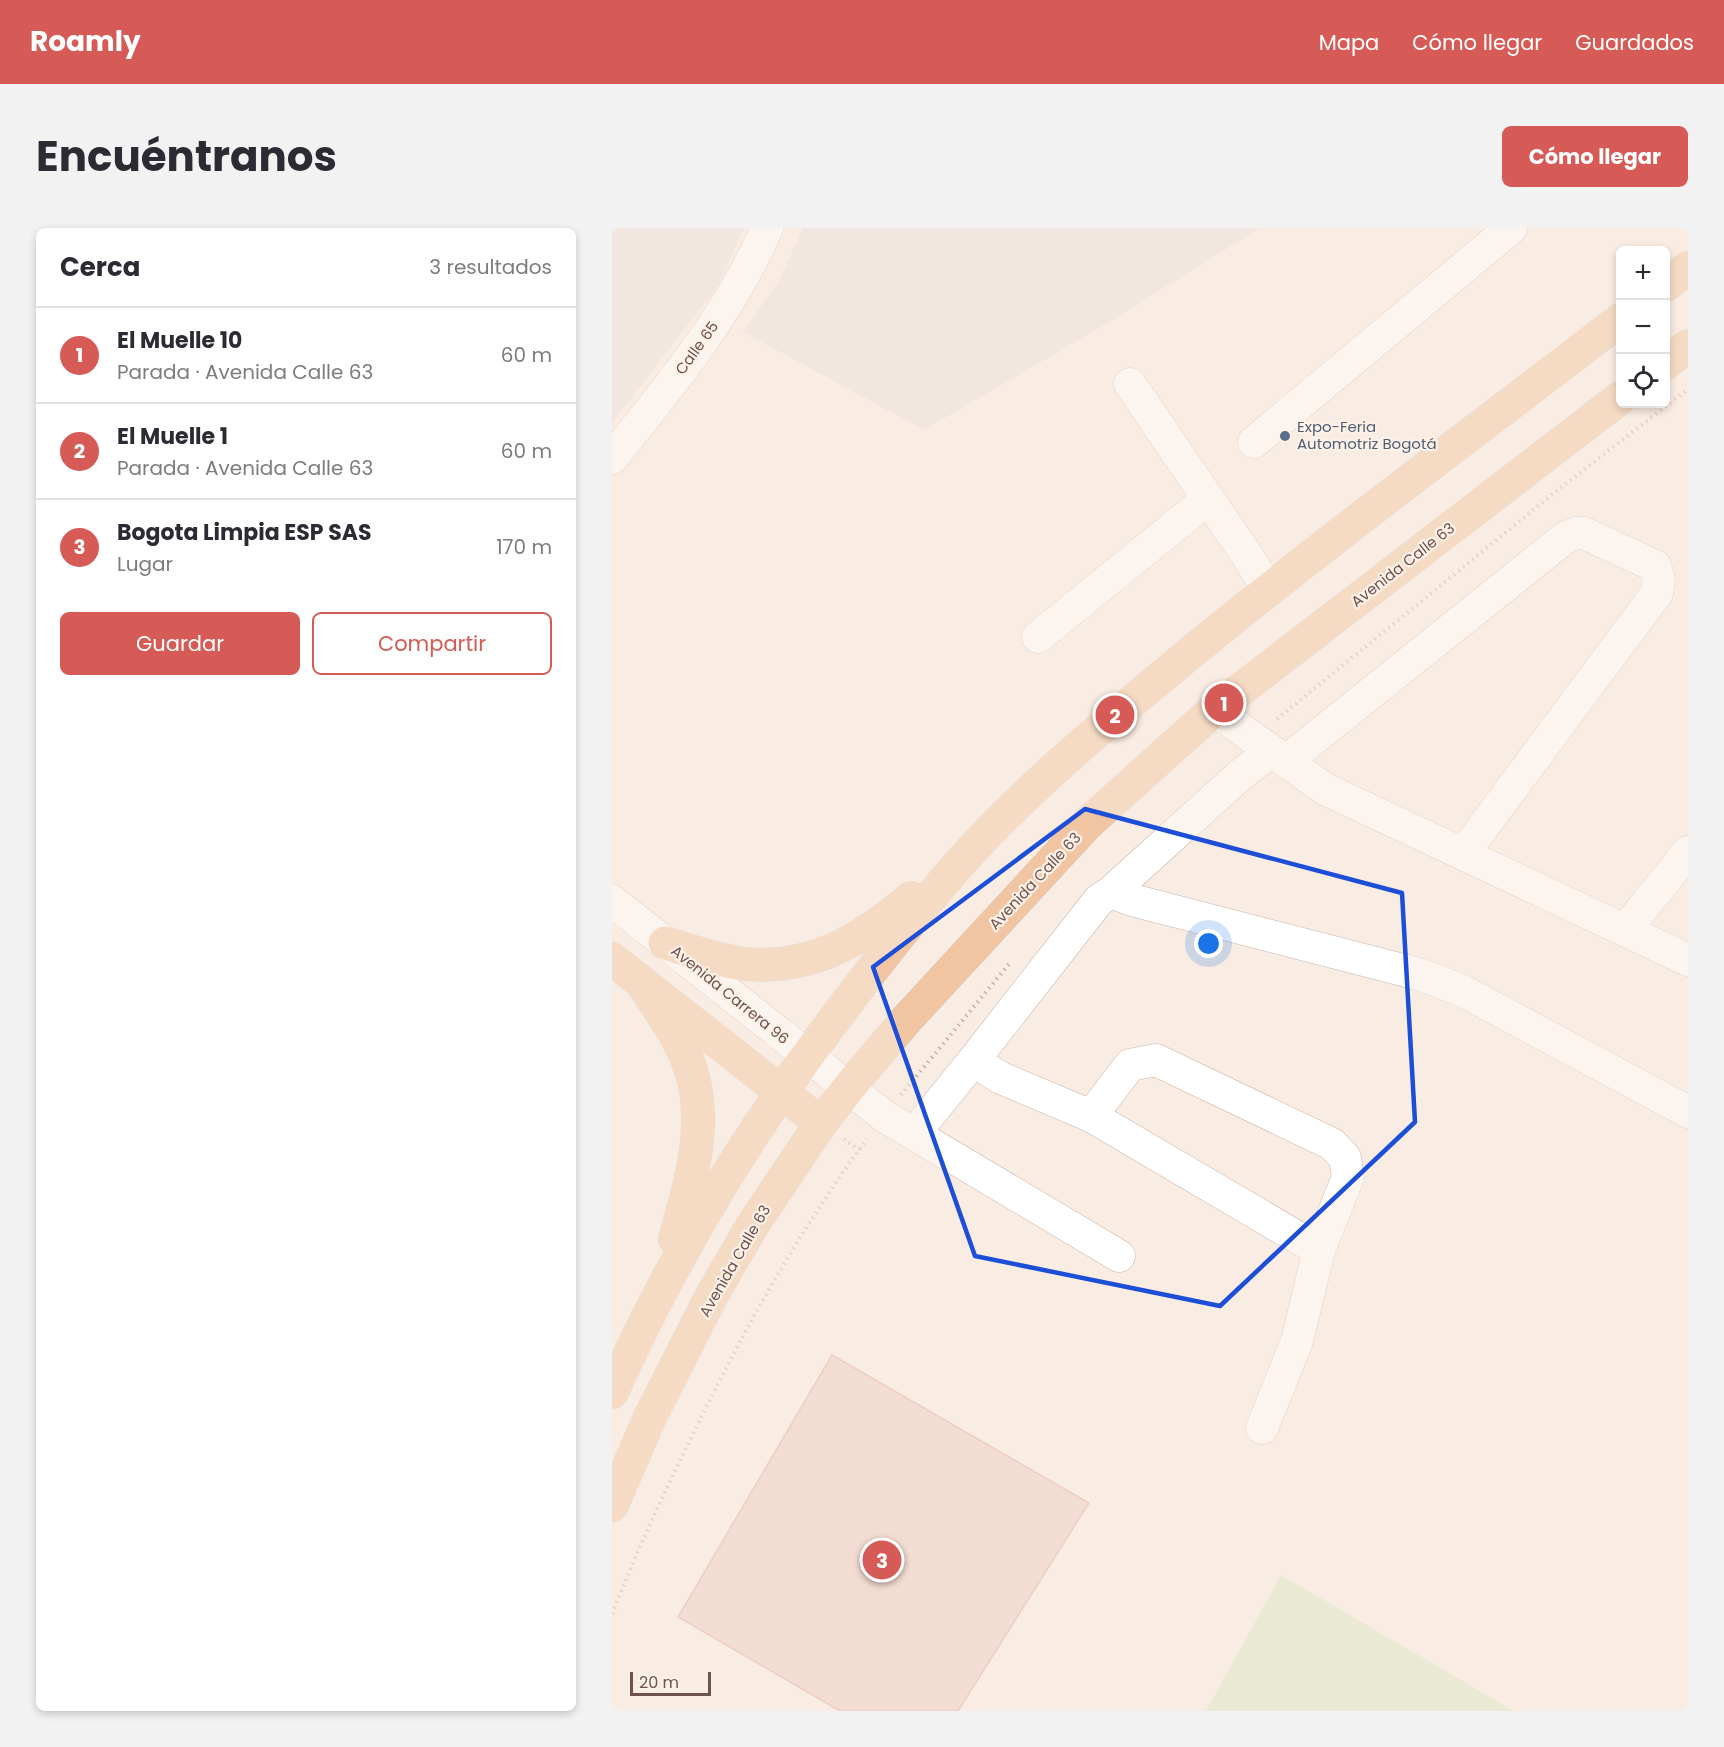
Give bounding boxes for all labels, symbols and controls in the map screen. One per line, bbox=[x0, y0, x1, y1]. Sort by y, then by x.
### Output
text: Roamly bbox=[30, 22, 141, 61]
text: Mapa bbox=[1319, 28, 1379, 57]
text: Cómo llegar bbox=[1412, 28, 1542, 57]
text: Guardados bbox=[1575, 28, 1694, 57]
button: Cómo llegar bbox=[1502, 126, 1688, 187]
text: Encuéntranos bbox=[36, 127, 337, 186]
map controls bbox=[1616, 246, 1670, 408]
button: + bbox=[1616, 246, 1670, 300]
text: Cerca bbox=[60, 249, 140, 285]
text: 3 resultados bbox=[429, 253, 552, 281]
button: − bbox=[1616, 300, 1670, 354]
street label: Calle 65 bbox=[670, 317, 723, 379]
text: El Muelle 10 bbox=[117, 325, 242, 356]
text: 1 bbox=[76, 341, 83, 369]
text: 60 m bbox=[501, 341, 552, 369]
button: locate bbox=[1616, 354, 1670, 408]
text: Parada · Avenida Calle 63 bbox=[117, 358, 373, 386]
place label: Expo-Feria Automotriz Bogotá bbox=[1297, 416, 1437, 454]
text: El Muelle 1 bbox=[117, 421, 228, 452]
marker: Expo-Feria Automotriz Bogotá bbox=[1278, 429, 1292, 443]
text: 2 bbox=[74, 437, 85, 465]
text: 60 m bbox=[501, 437, 552, 465]
text: Parada · Avenida Calle 63 bbox=[117, 454, 373, 482]
text: Bogota Limpia ESP SAS bbox=[117, 517, 371, 548]
street label: Avenida Calle 63 bbox=[1347, 517, 1459, 612]
text: 3 bbox=[73, 533, 86, 561]
text: 170 m bbox=[496, 533, 552, 561]
text: Lugar bbox=[117, 550, 173, 578]
button: Guardar bbox=[60, 612, 300, 675]
button: Compartir bbox=[312, 612, 552, 675]
pin: 1 bbox=[1204, 680, 1244, 726]
pin: 2 bbox=[1096, 692, 1134, 738]
street label: Avenida Calle 63 bbox=[984, 827, 1085, 934]
your location bbox=[1194, 929, 1223, 958]
street label: Avenida Carrera 96 bbox=[667, 940, 794, 1049]
street label: Avenida Calle 63 bbox=[694, 1201, 775, 1321]
pin: 3 bbox=[862, 1538, 902, 1582]
scale bar bbox=[630, 1669, 711, 1696]
text: 20 m bbox=[639, 1671, 679, 1694]

